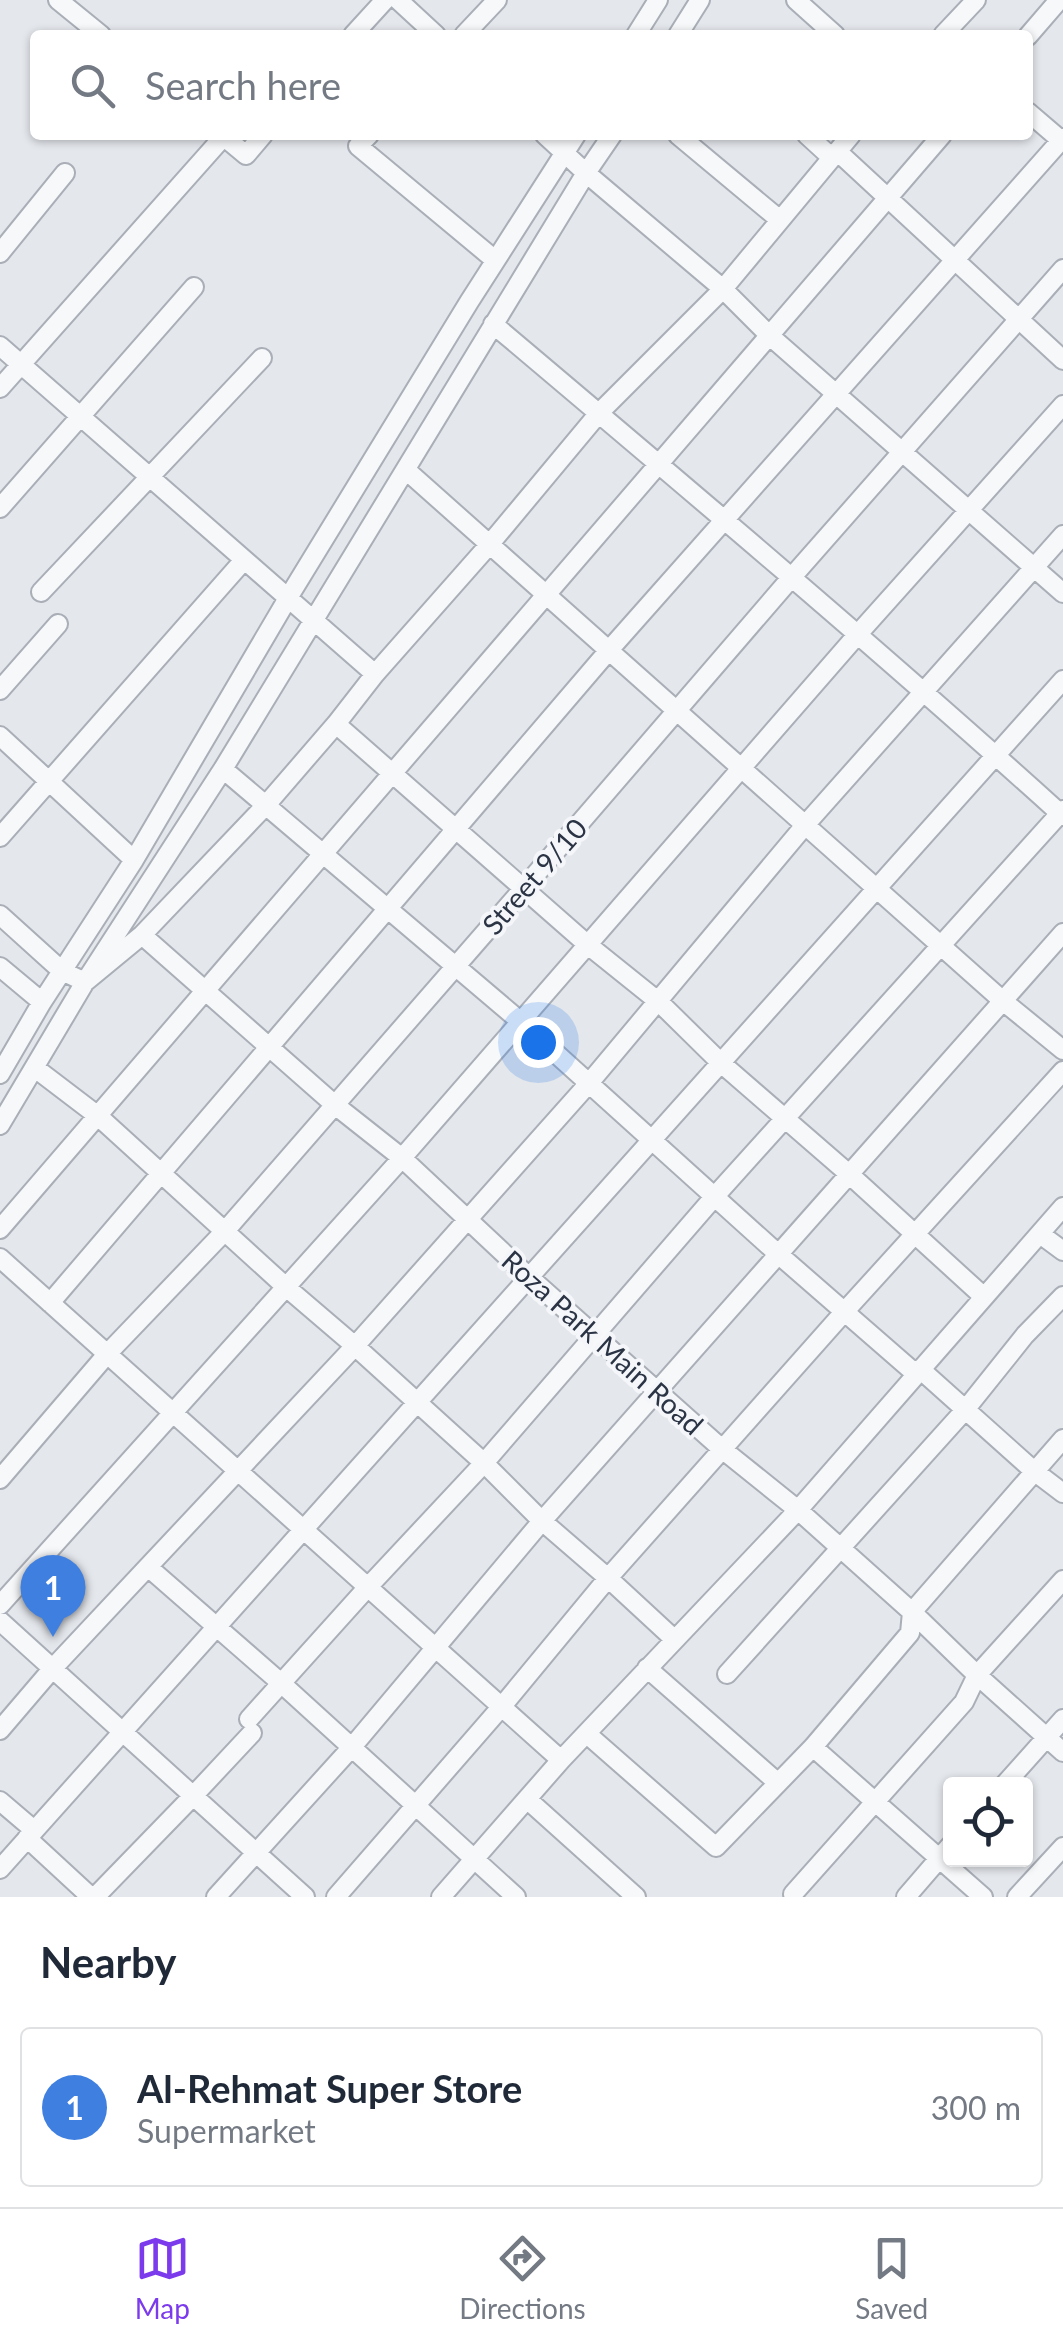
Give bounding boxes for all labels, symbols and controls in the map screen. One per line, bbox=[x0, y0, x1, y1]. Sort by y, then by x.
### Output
search box bbox=[30, 30, 1033, 140]
icon: search bbox=[65, 58, 120, 113]
text: Search here bbox=[145, 62, 341, 108]
street label: Street 9/10 bbox=[474, 811, 594, 941]
your location bbox=[513, 1017, 564, 1068]
street label: Roza Park Main Road bbox=[495, 1243, 711, 1441]
pin: 1 bbox=[20, 1554, 86, 1637]
map controls bbox=[943, 1777, 1033, 1867]
button: locate bbox=[943, 1777, 1033, 1867]
text: Nearby bbox=[40, 1937, 177, 1987]
text: Al-Rehmat Super Store bbox=[137, 2065, 522, 2111]
text: 1 bbox=[65, 2088, 84, 2127]
text: 300 m bbox=[931, 2088, 1021, 2127]
text: Supermarket bbox=[137, 2111, 316, 2150]
tab: Map bbox=[135, 2231, 190, 2325]
tab: Directions bbox=[459, 2231, 586, 2325]
tab: Saved bbox=[855, 2231, 928, 2325]

